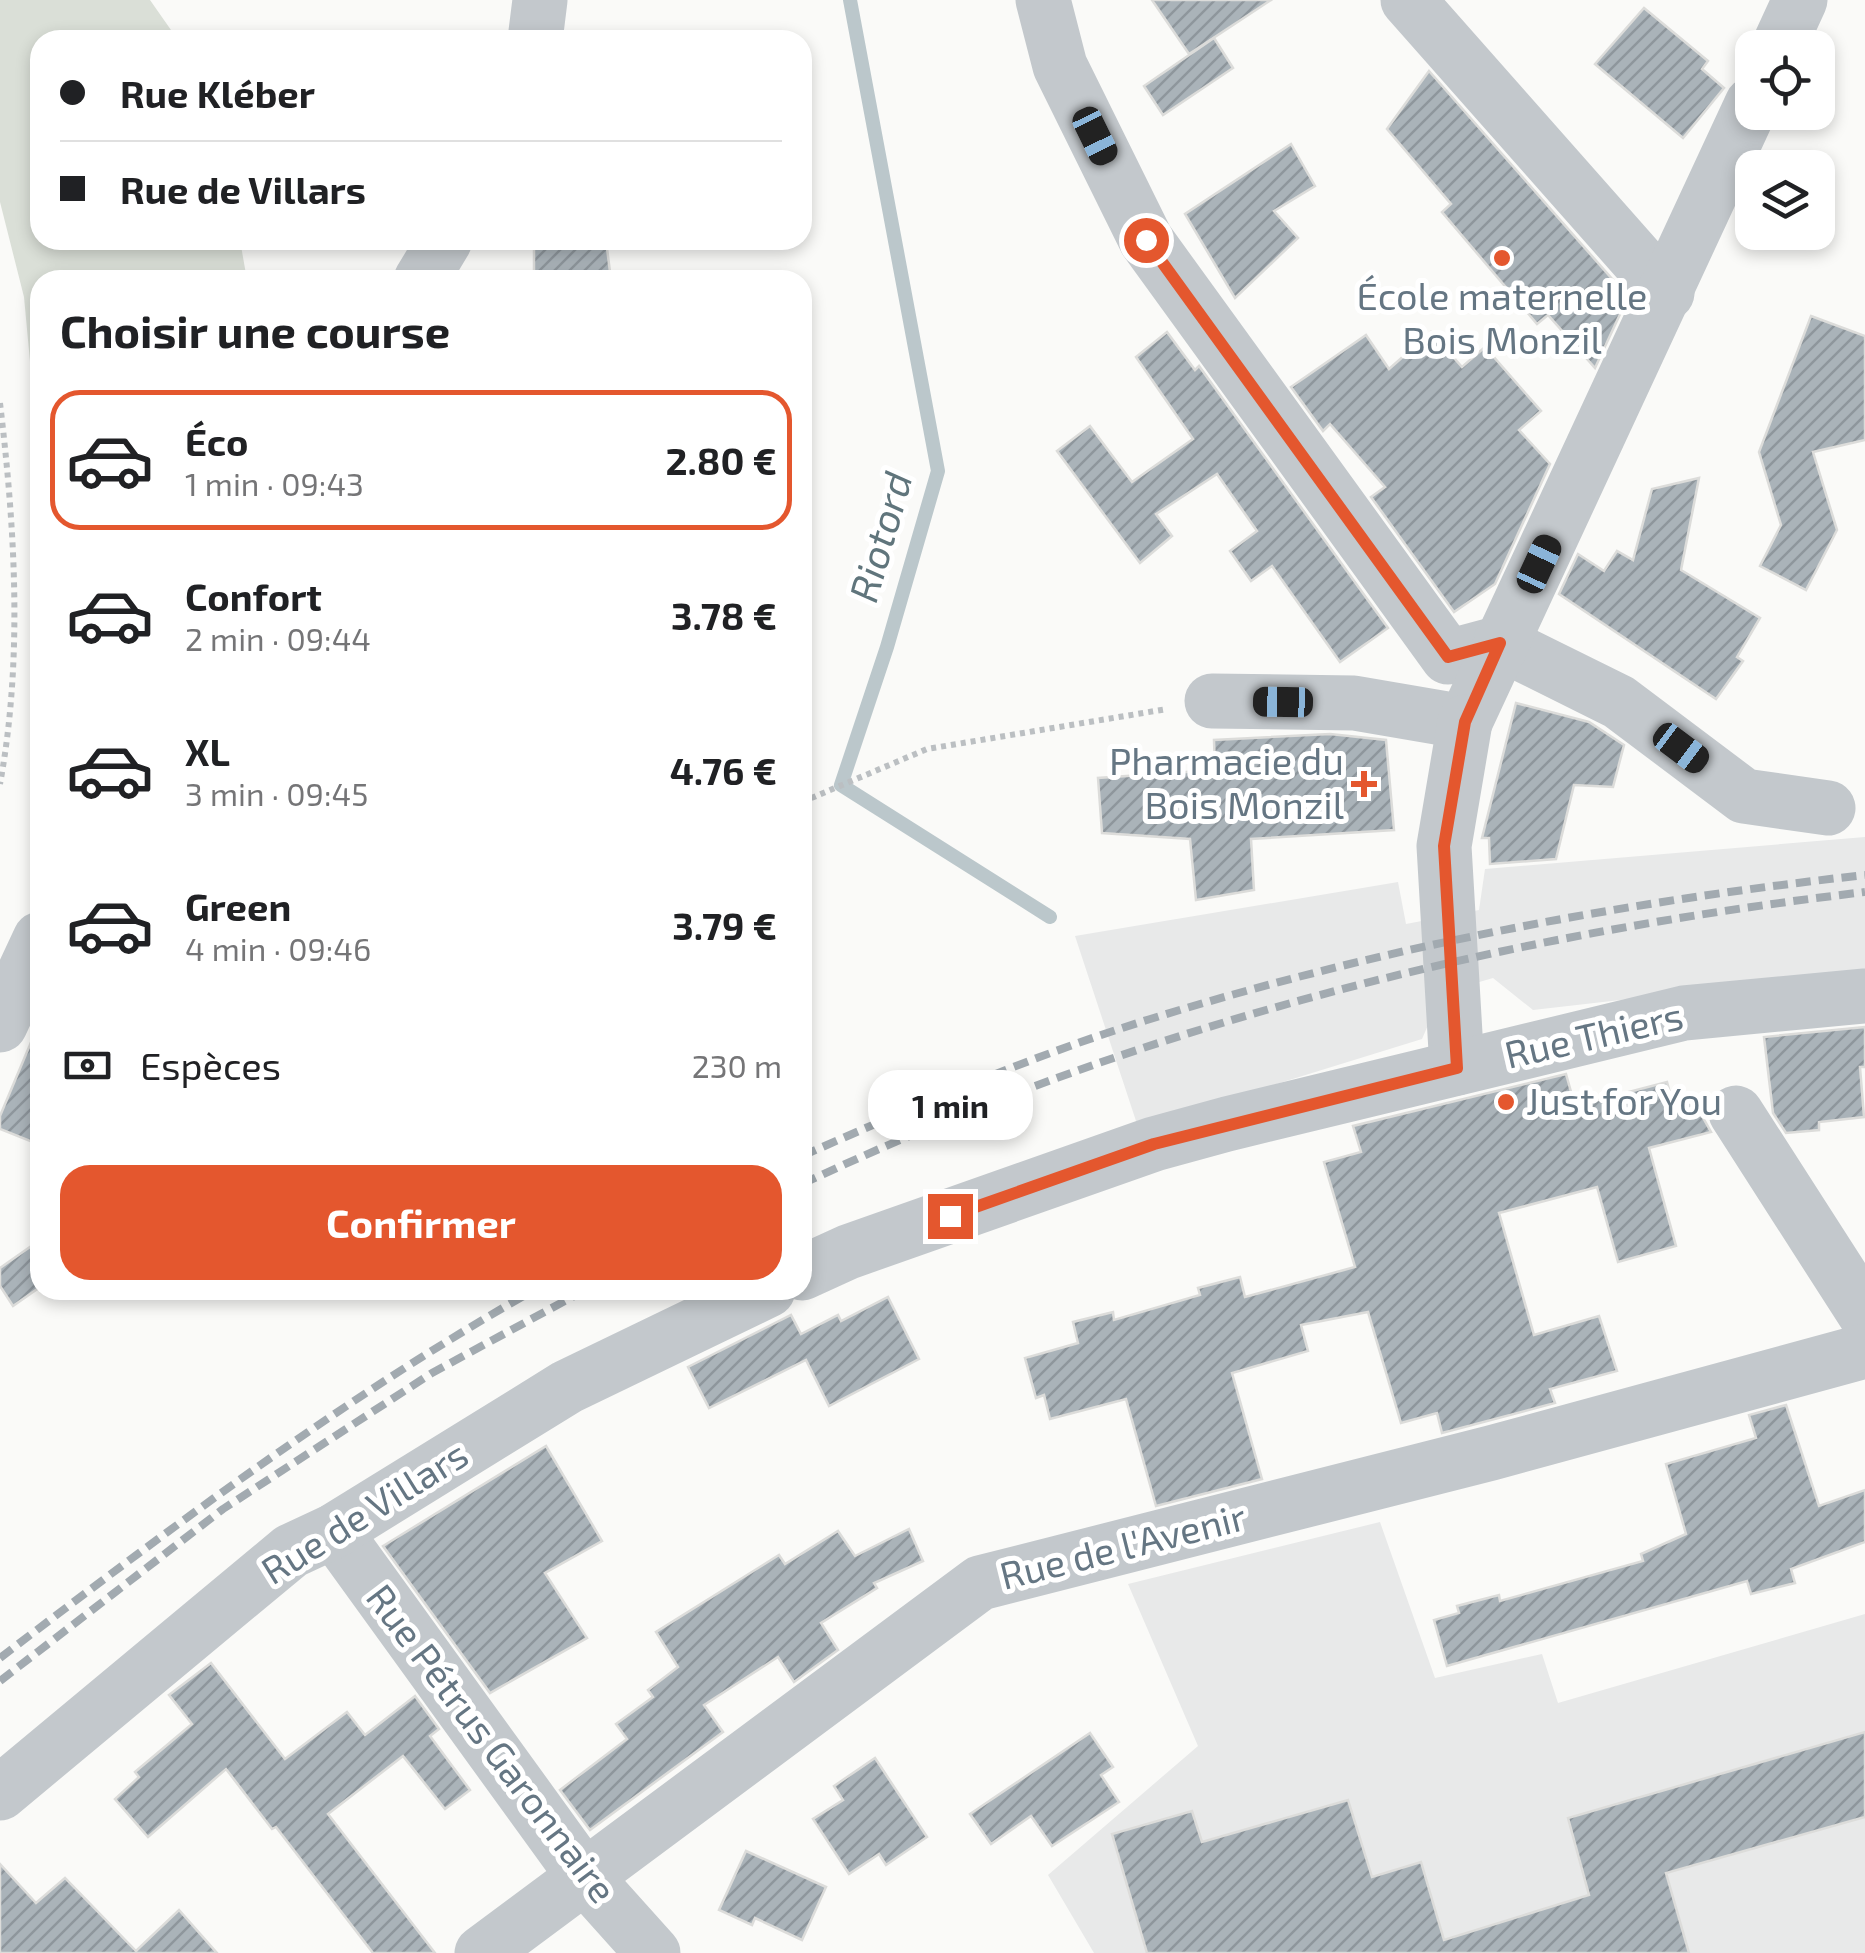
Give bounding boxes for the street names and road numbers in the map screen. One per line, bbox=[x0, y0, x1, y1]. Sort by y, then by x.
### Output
street label: Rue Thiers bbox=[1500, 991, 1687, 1077]
street label: Rue de Villars bbox=[252, 1430, 475, 1593]
street label: Rue de l'Avenir bbox=[995, 1492, 1250, 1598]
street label: Rue Pétrus Garonnaire bbox=[358, 1575, 627, 1911]

